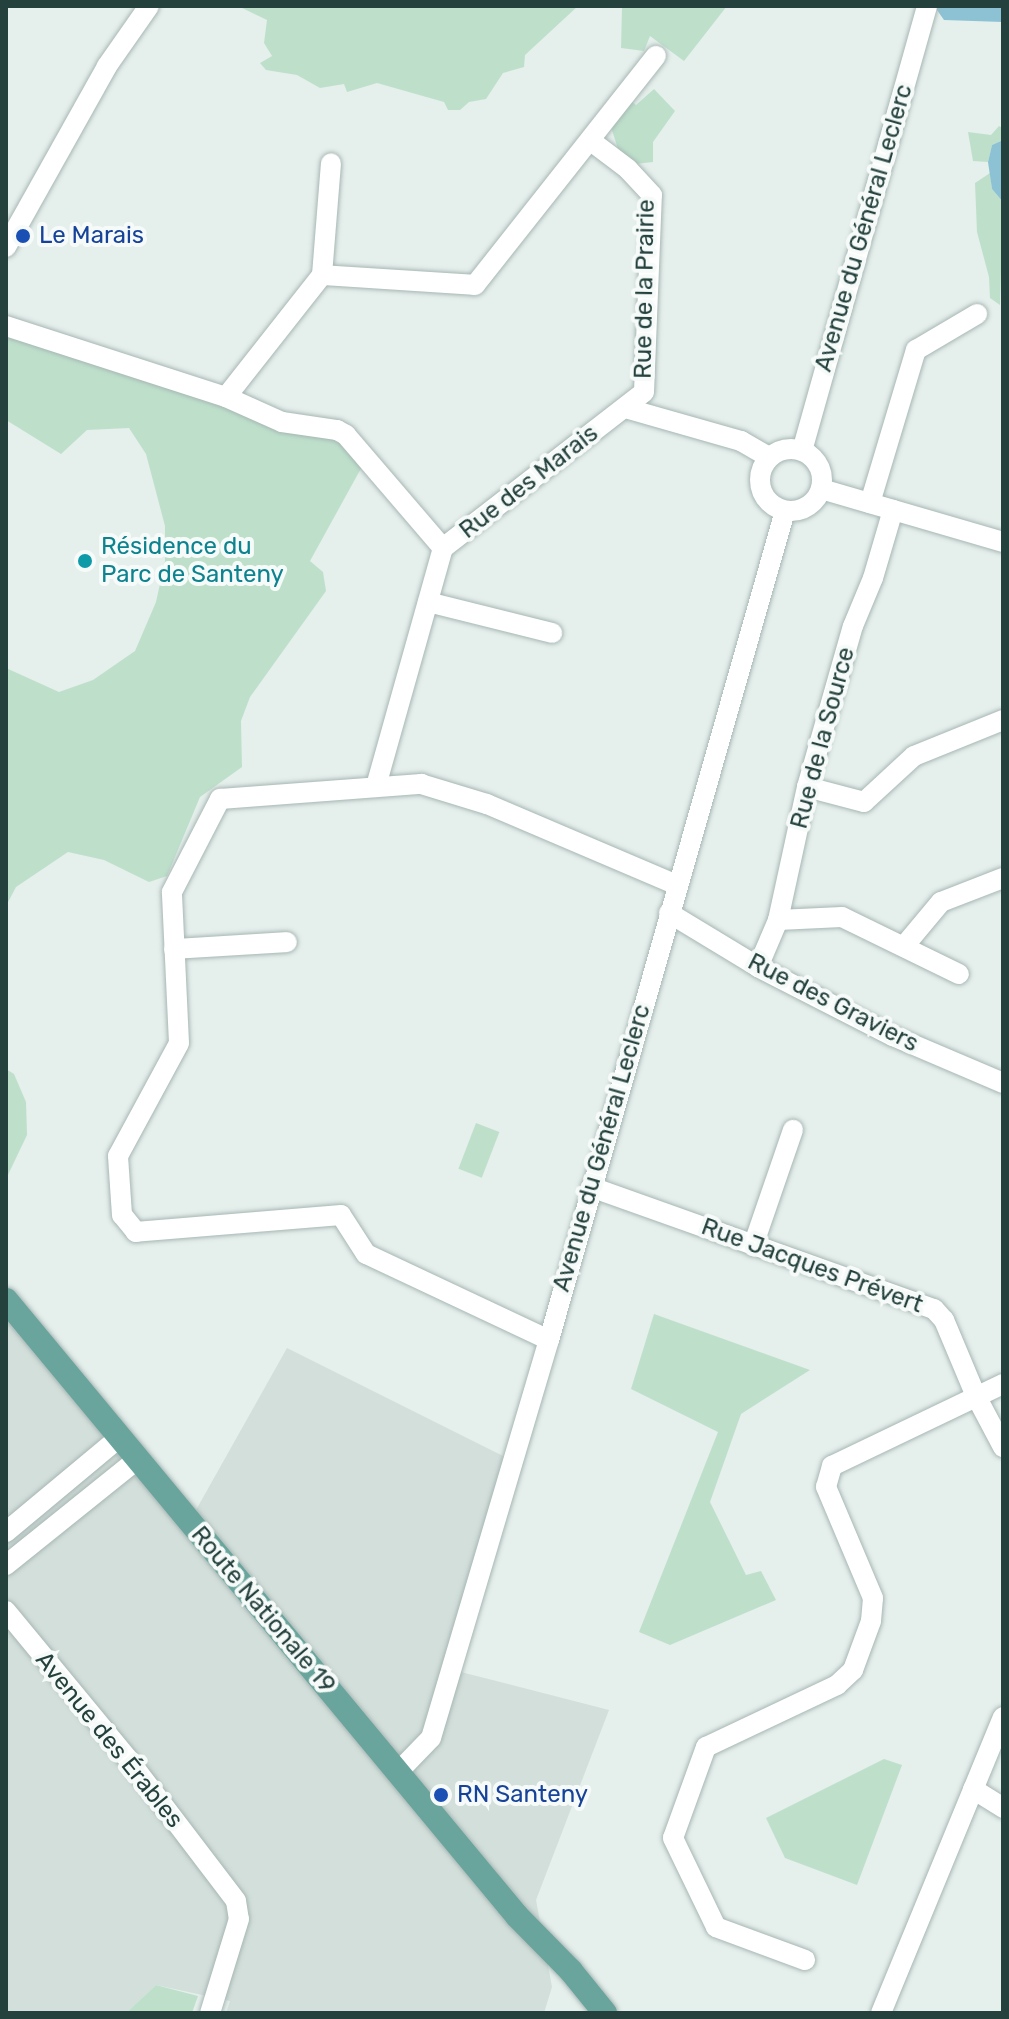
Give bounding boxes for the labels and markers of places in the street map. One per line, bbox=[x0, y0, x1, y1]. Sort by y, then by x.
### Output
place label: Le Marais bbox=[39, 222, 144, 250]
marker: Le Marais bbox=[14, 227, 32, 245]
place label: Résidence du Parc de Santeny bbox=[101, 533, 284, 589]
marker: Résidence du Parc de Santeny bbox=[76, 552, 94, 570]
place label: RN Santeny bbox=[457, 1781, 588, 1809]
marker: RN Santeny bbox=[432, 1786, 450, 1804]

